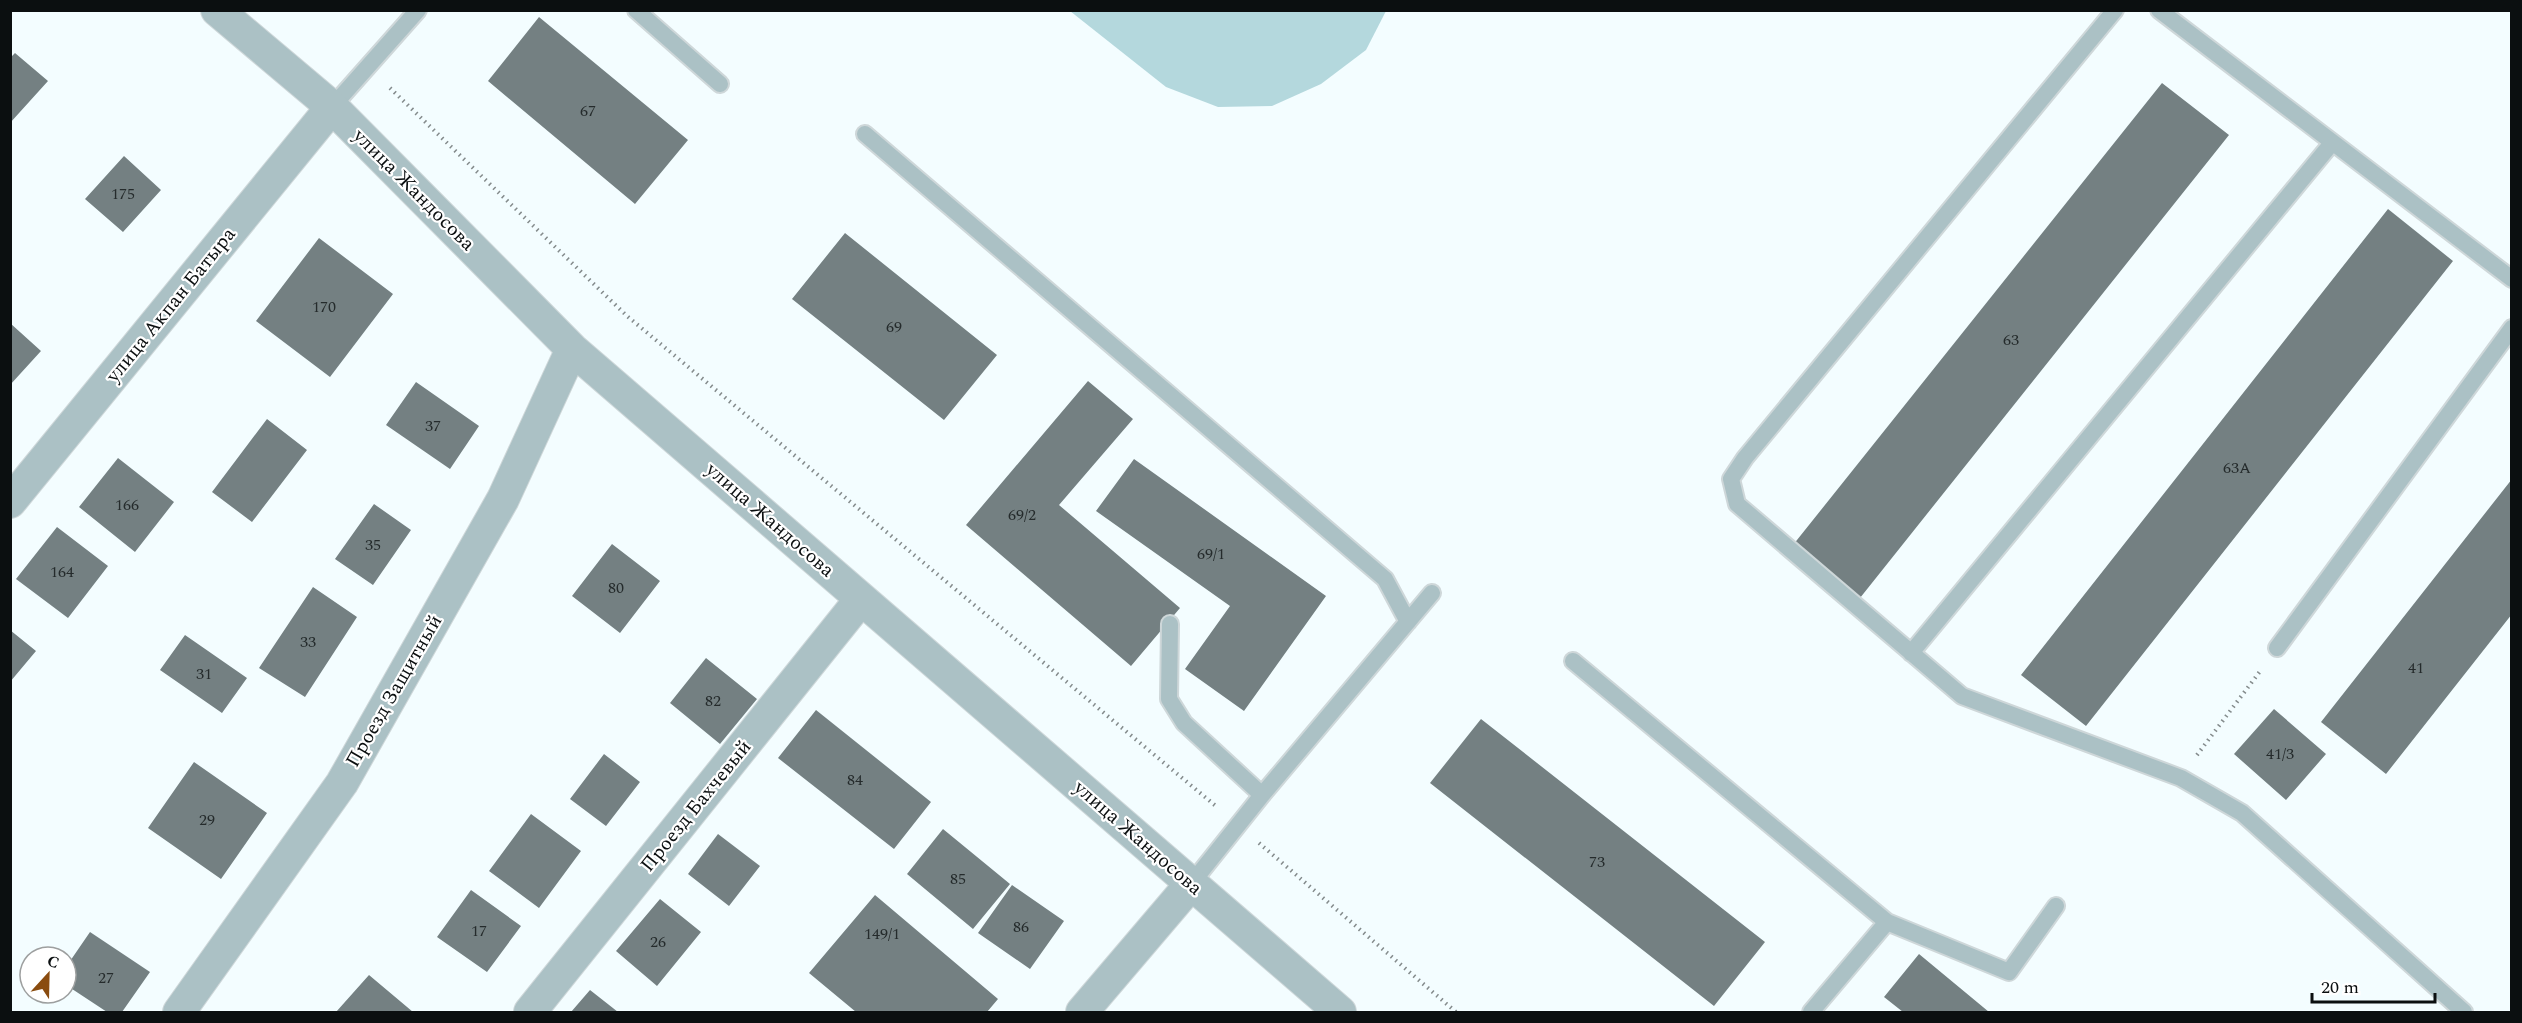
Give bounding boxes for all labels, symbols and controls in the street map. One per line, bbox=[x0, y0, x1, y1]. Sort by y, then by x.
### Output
house number: 67 bbox=[580, 99, 596, 123]
street label: улица Жандосова bbox=[345, 121, 482, 258]
house number: 175 bbox=[111, 182, 135, 206]
street label: улица Акпан Батыра bbox=[98, 221, 243, 390]
house number: 170 bbox=[312, 295, 336, 319]
house number: 69 bbox=[886, 315, 902, 339]
house number: 63 bbox=[2003, 328, 2019, 352]
house number: 37 bbox=[425, 414, 441, 438]
street label: улица Жандосова bbox=[698, 455, 841, 585]
house number: 63А bbox=[2223, 456, 2251, 480]
house number: 166 bbox=[115, 493, 139, 517]
house number: 69/2 bbox=[1008, 503, 1036, 527]
house number: 35 bbox=[365, 533, 381, 557]
house number: 69/1 bbox=[1197, 542, 1225, 566]
house number: 164 bbox=[50, 560, 74, 584]
house number: 80 bbox=[608, 576, 624, 600]
street label: Проезд Защитный bbox=[338, 609, 450, 773]
house number: 33 bbox=[300, 630, 316, 654]
house number: 41 bbox=[2408, 656, 2424, 680]
house number: 31 bbox=[196, 662, 212, 686]
house number: 82 bbox=[705, 689, 721, 713]
street label: Проезд Бахчевый bbox=[633, 733, 759, 879]
house number: 41/3 bbox=[2266, 742, 2294, 766]
house number: 84 bbox=[847, 768, 863, 792]
street label: улица Жандосова bbox=[1066, 773, 1209, 903]
house number: 29 bbox=[199, 808, 215, 832]
house number: 73 bbox=[1589, 850, 1605, 874]
house number: 85 bbox=[950, 867, 966, 891]
house number: 86 bbox=[1013, 915, 1029, 939]
house number: 17 bbox=[471, 919, 487, 943]
house number: 149/1 bbox=[864, 922, 900, 946]
house number: 26 bbox=[650, 930, 666, 954]
north arrow bbox=[18, 945, 78, 1005]
text: С bbox=[43, 949, 63, 975]
house number: 27 bbox=[98, 966, 114, 990]
scale bar bbox=[2312, 966, 2435, 1004]
text: 20 m bbox=[2321, 974, 2359, 1001]

